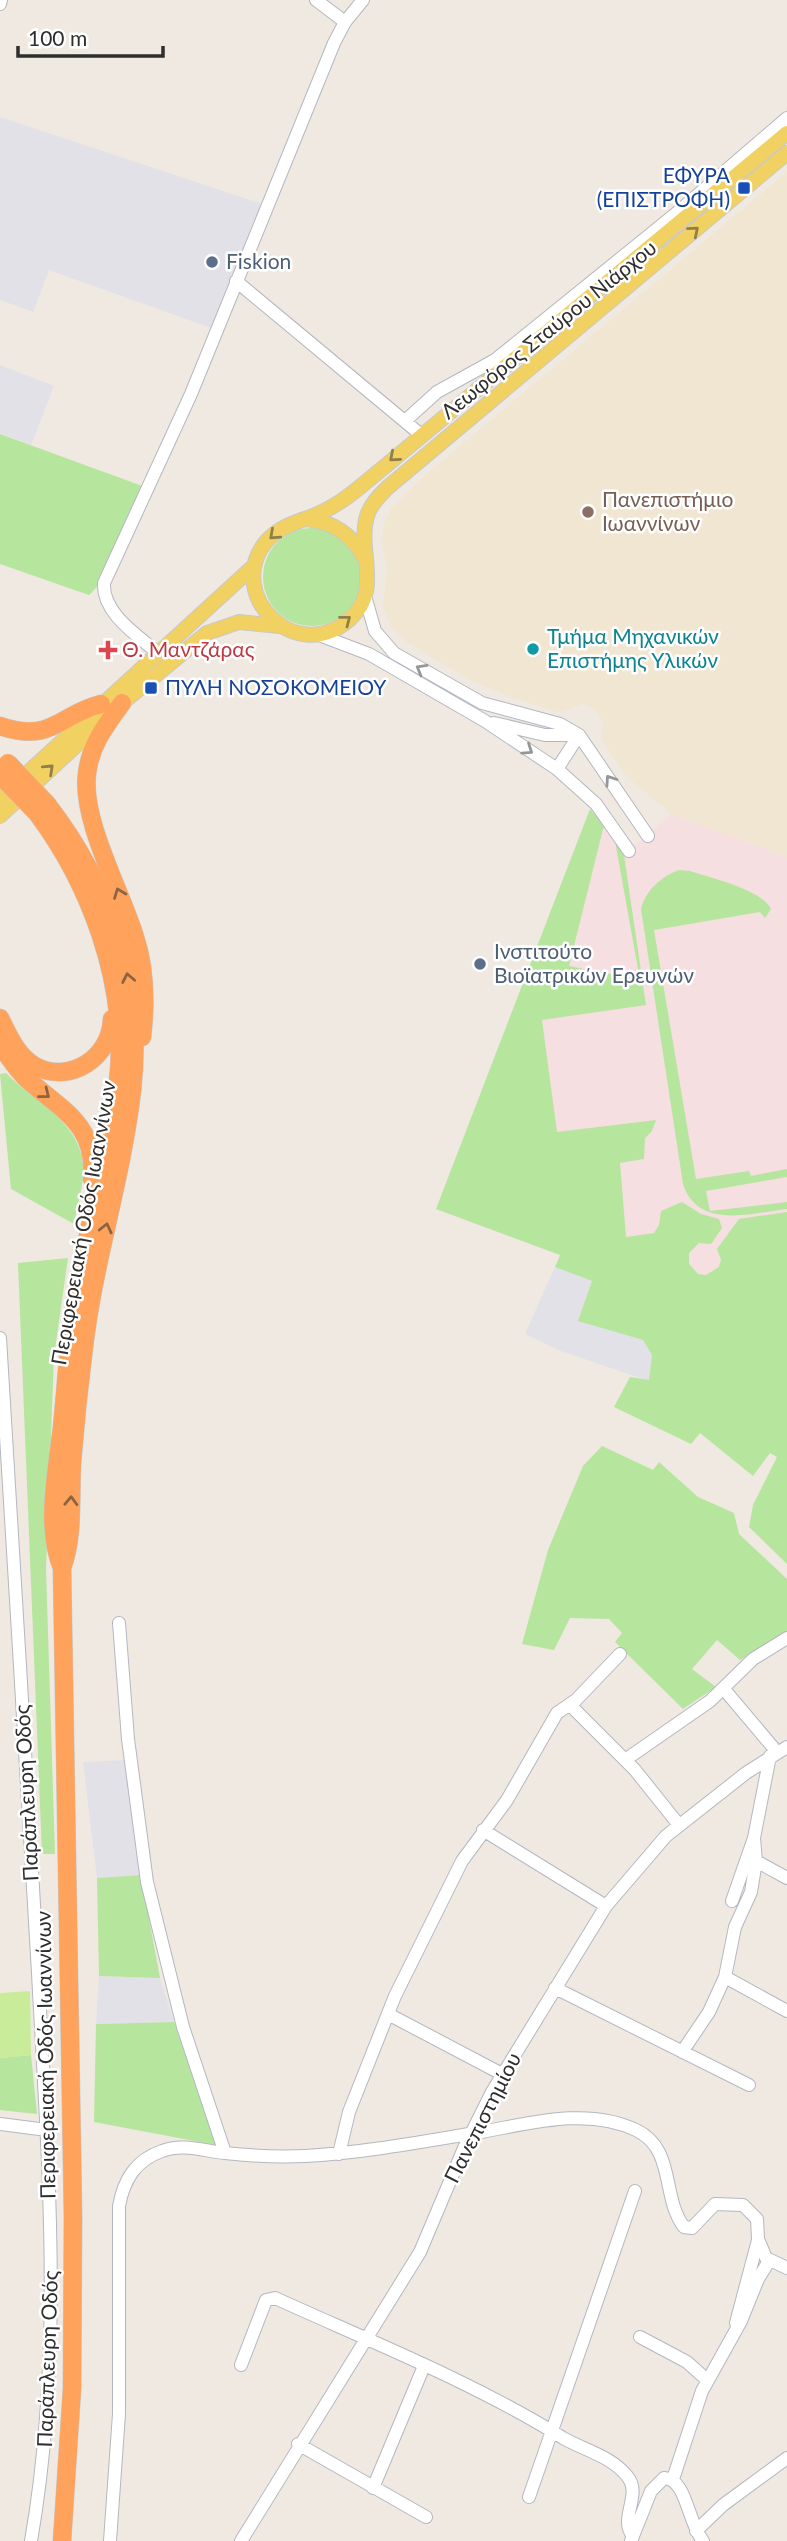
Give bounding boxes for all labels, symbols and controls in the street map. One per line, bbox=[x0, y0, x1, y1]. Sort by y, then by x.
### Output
scale bar bbox=[18, 14, 163, 58]
text: 100 m bbox=[28, 25, 87, 50]
place label: ΕΦΥΡΑ (ΕΠΙΣΤΡΟΦΗ) bbox=[597, 162, 731, 211]
marker: ΕΦΥΡΑ (ΕΠΙΣΤΡΟΦΗ) bbox=[736, 180, 752, 196]
one-way arrow bbox=[685, 227, 698, 239]
street label: Λεωφόρος Σταύρου Νιάρχου bbox=[435, 234, 661, 423]
place label: Fiskion bbox=[226, 248, 291, 273]
marker: Fiskion bbox=[204, 254, 220, 270]
one-way arrow bbox=[389, 449, 402, 461]
place label: Πανεπιστήμιο Ιωαννίνων bbox=[602, 486, 733, 535]
marker: Πανεπιστήμιο Ιωαννίνων bbox=[580, 504, 596, 520]
one-way arrow bbox=[269, 527, 282, 539]
one-way arrow bbox=[338, 616, 350, 629]
place label: Τμήμα Μηχανικών Επιστήμης Υλικών bbox=[547, 623, 719, 672]
place label: Θ. Μαντζάρας bbox=[122, 636, 255, 661]
marker: Τμήμα Μηχανικών Επιστήμης Υλικών bbox=[525, 641, 541, 657]
marker: Θ. Μαντζάρας bbox=[100, 642, 116, 658]
one-way arrow bbox=[415, 664, 428, 677]
place label: ΠΥΛΗ ΝΟΣΟΚΟΜΕΙΟΥ bbox=[165, 674, 387, 699]
marker: ΠΥΛΗ ΝΟΣΟΚΟΜΕΙΟΥ bbox=[143, 680, 159, 696]
one-way arrow bbox=[521, 742, 534, 755]
one-way arrow bbox=[41, 764, 54, 777]
one-way arrow bbox=[606, 775, 618, 788]
one-way arrow bbox=[114, 887, 128, 899]
place label: Ινστιτούτο Βιοϊατρικών Ερευνών bbox=[494, 938, 694, 987]
marker: Ινστιτούτο Βιοϊατρικών Ερευνών bbox=[472, 956, 488, 972]
one-way arrow bbox=[121, 973, 136, 985]
street label: Περιφερειακή Οδός Ιωαννίνων bbox=[45, 1078, 120, 1367]
one-way arrow bbox=[38, 1085, 50, 1098]
one-way arrow bbox=[98, 1222, 112, 1234]
one-way arrow bbox=[63, 1496, 78, 1507]
street label: Παράπλευρη Οδός bbox=[8, 1704, 43, 1882]
street label: Περιφερειακή Οδός Ιωαννίνων bbox=[29, 1910, 60, 2199]
street label: Πανεπιστημίου bbox=[438, 2048, 525, 2187]
street label: Παράπλευρη Οδός bbox=[31, 2270, 62, 2448]

